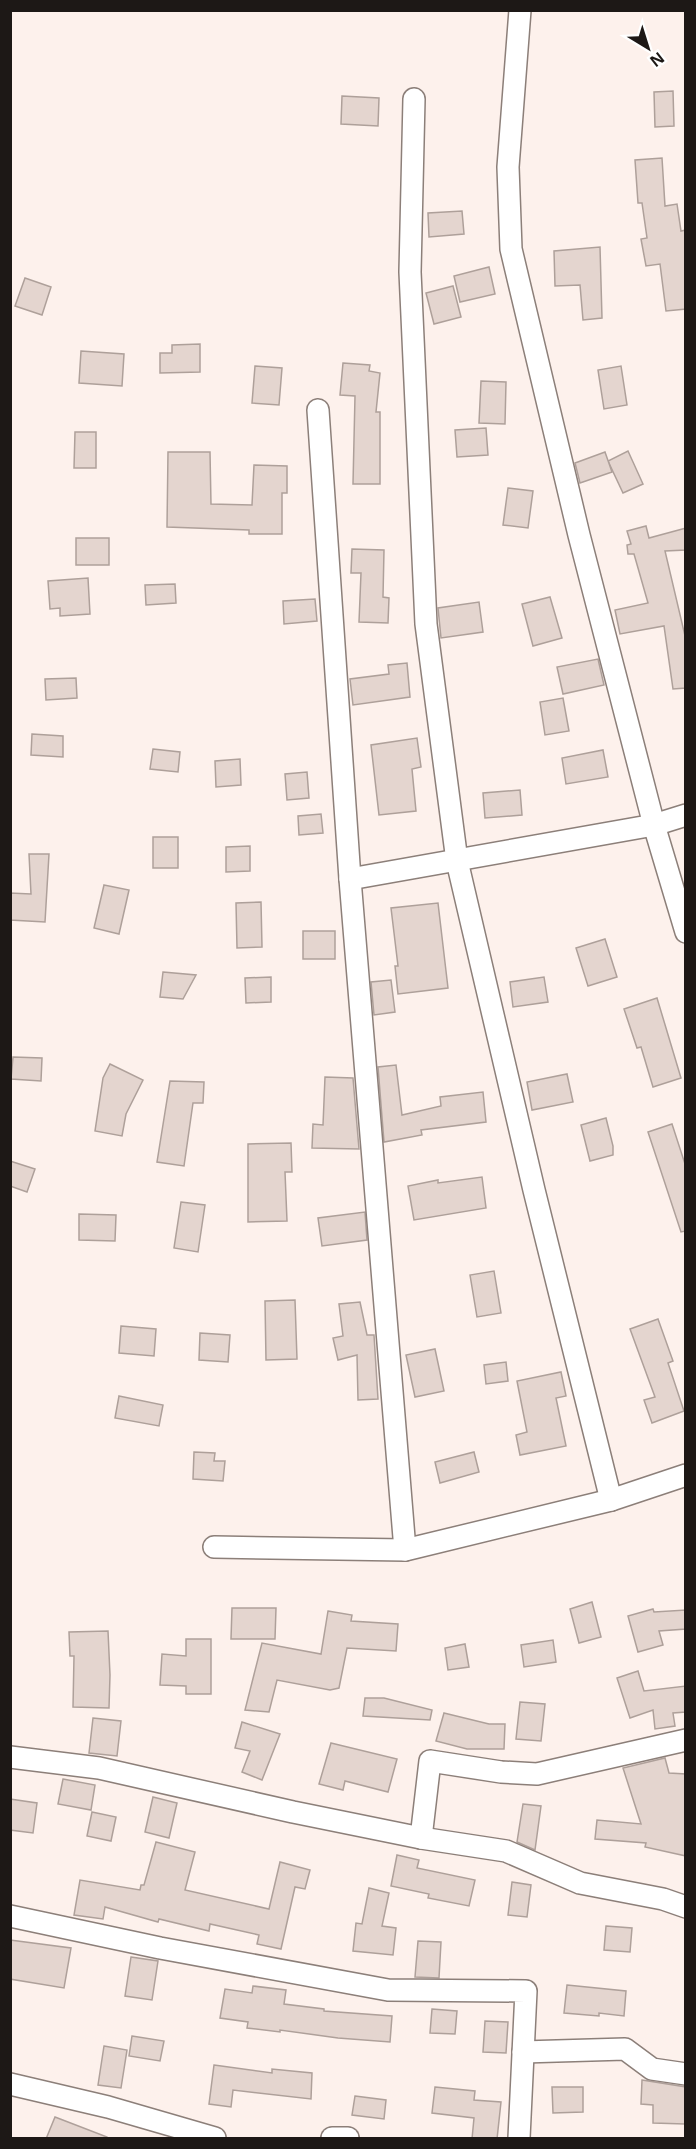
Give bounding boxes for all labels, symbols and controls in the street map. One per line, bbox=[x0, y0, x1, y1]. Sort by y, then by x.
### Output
north arrow bbox=[618, 18, 678, 78]
text: N bbox=[645, 47, 669, 72]

